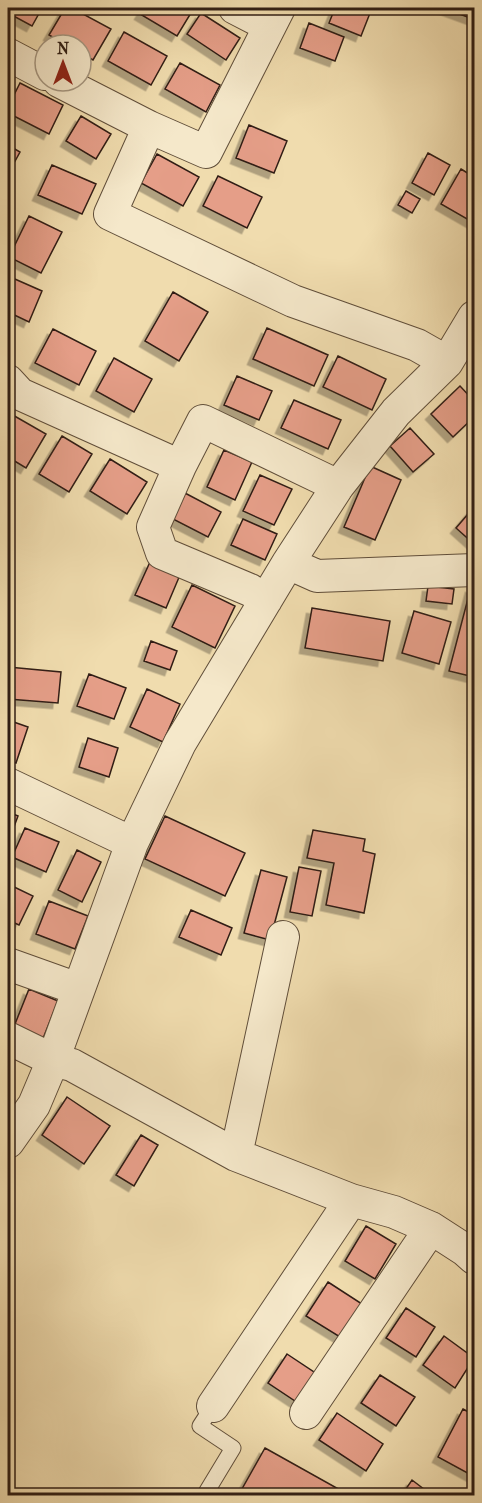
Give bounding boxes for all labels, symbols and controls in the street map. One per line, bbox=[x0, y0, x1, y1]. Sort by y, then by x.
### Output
north arrow bbox=[33, 33, 93, 93]
text: N bbox=[57, 39, 70, 58]

